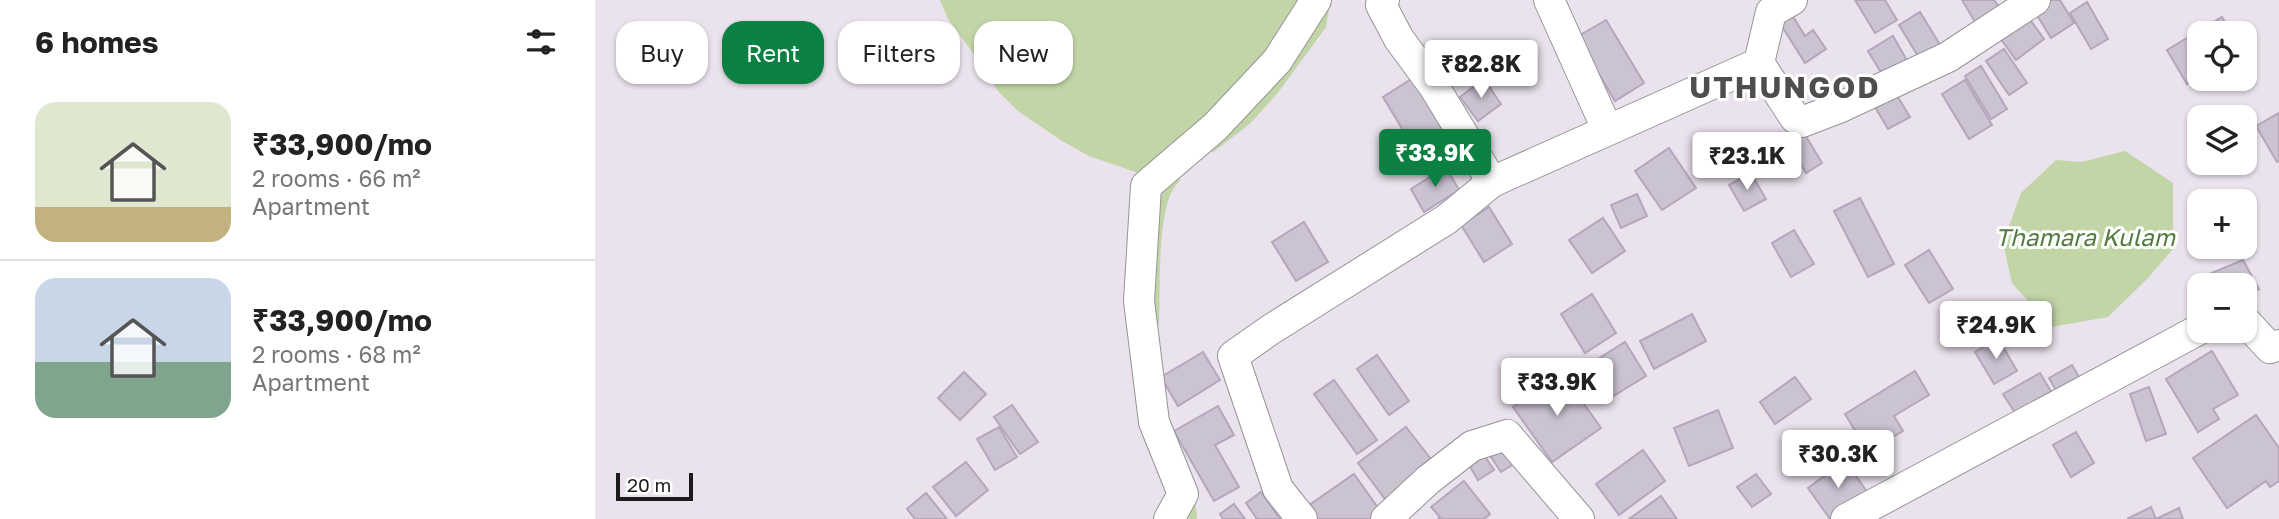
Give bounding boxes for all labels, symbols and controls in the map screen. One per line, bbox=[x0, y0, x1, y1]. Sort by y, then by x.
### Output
chip: Buy bbox=[616, 21, 708, 84]
chip: Rent bbox=[722, 21, 824, 84]
chip: Filters bbox=[838, 21, 960, 84]
chip: New bbox=[974, 21, 1073, 84]
map controls bbox=[2187, 21, 2257, 343]
button: locate bbox=[2187, 21, 2257, 91]
icon: filters bbox=[522, 23, 560, 61]
text: 6 homes bbox=[35, 24, 158, 60]
pin: ₹82.8K bbox=[1424, 41, 1538, 100]
text: ₹82.8K bbox=[1441, 49, 1521, 77]
district label: UTHUNGOD bbox=[1689, 69, 1881, 105]
button: layers bbox=[2187, 105, 2257, 175]
text: ₹33,900/mo bbox=[252, 126, 432, 162]
icon: home bbox=[91, 130, 175, 214]
pin: ₹33.9K bbox=[1378, 130, 1492, 189]
pin: ₹23.1K bbox=[1690, 132, 1804, 192]
text: ₹33.9K bbox=[1395, 138, 1475, 166]
text: ₹23.1K bbox=[1708, 141, 1786, 169]
text: 2 rooms · 66 m² bbox=[252, 164, 421, 192]
button: + bbox=[2187, 189, 2257, 259]
text: Apartment bbox=[252, 192, 370, 220]
water label: Thamara Kulam bbox=[1995, 222, 2177, 251]
button: − bbox=[2187, 273, 2257, 343]
text: ₹33,900/mo bbox=[252, 302, 432, 338]
pin: ₹24.9K bbox=[1939, 302, 2053, 361]
icon: home bbox=[91, 306, 175, 390]
text: ₹24.9K bbox=[1956, 310, 2036, 338]
text: 2 rooms · 68 m² bbox=[252, 340, 421, 368]
pin: ₹33.9K bbox=[1500, 358, 1614, 418]
text: ₹33.9K bbox=[1517, 367, 1597, 395]
text: Apartment bbox=[252, 368, 370, 396]
pin: ₹30.3K bbox=[1781, 430, 1895, 490]
text: ₹30.3K bbox=[1798, 439, 1878, 467]
scale bar bbox=[616, 470, 693, 502]
text: 20 m bbox=[627, 473, 671, 496]

